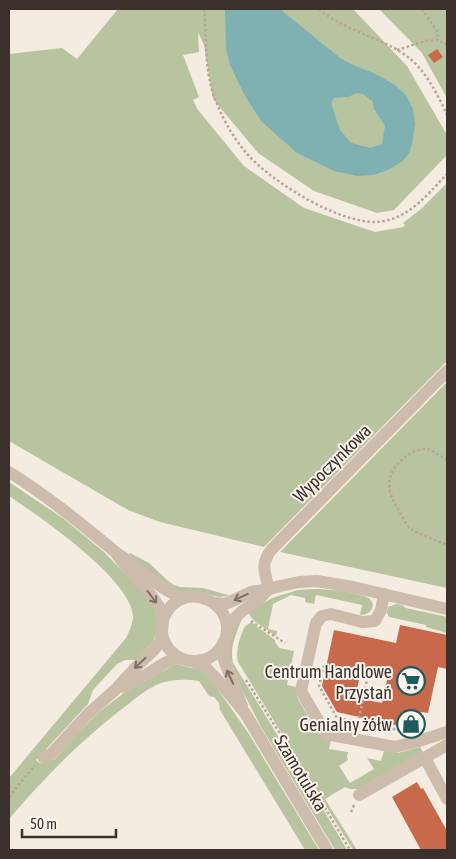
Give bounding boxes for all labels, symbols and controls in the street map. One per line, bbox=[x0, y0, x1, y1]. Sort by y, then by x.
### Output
street label: Wypoczynkowa bbox=[289, 420, 375, 506]
one-way arrow bbox=[147, 590, 158, 603]
one-way arrow bbox=[234, 592, 249, 602]
one-way arrow bbox=[134, 657, 147, 669]
place label: Centrum Handlowe Przystań bbox=[265, 661, 392, 703]
supermarket icon: Centrum Handlowe Przystań bbox=[396, 666, 426, 696]
one-way arrow bbox=[225, 669, 235, 684]
shop icon: Genialny żółw bbox=[396, 709, 426, 739]
place label: Genialny żółw bbox=[300, 714, 392, 735]
street label: Szamotulska bbox=[270, 731, 332, 815]
scale bar bbox=[22, 806, 116, 838]
text: 50 m bbox=[30, 815, 57, 832]

